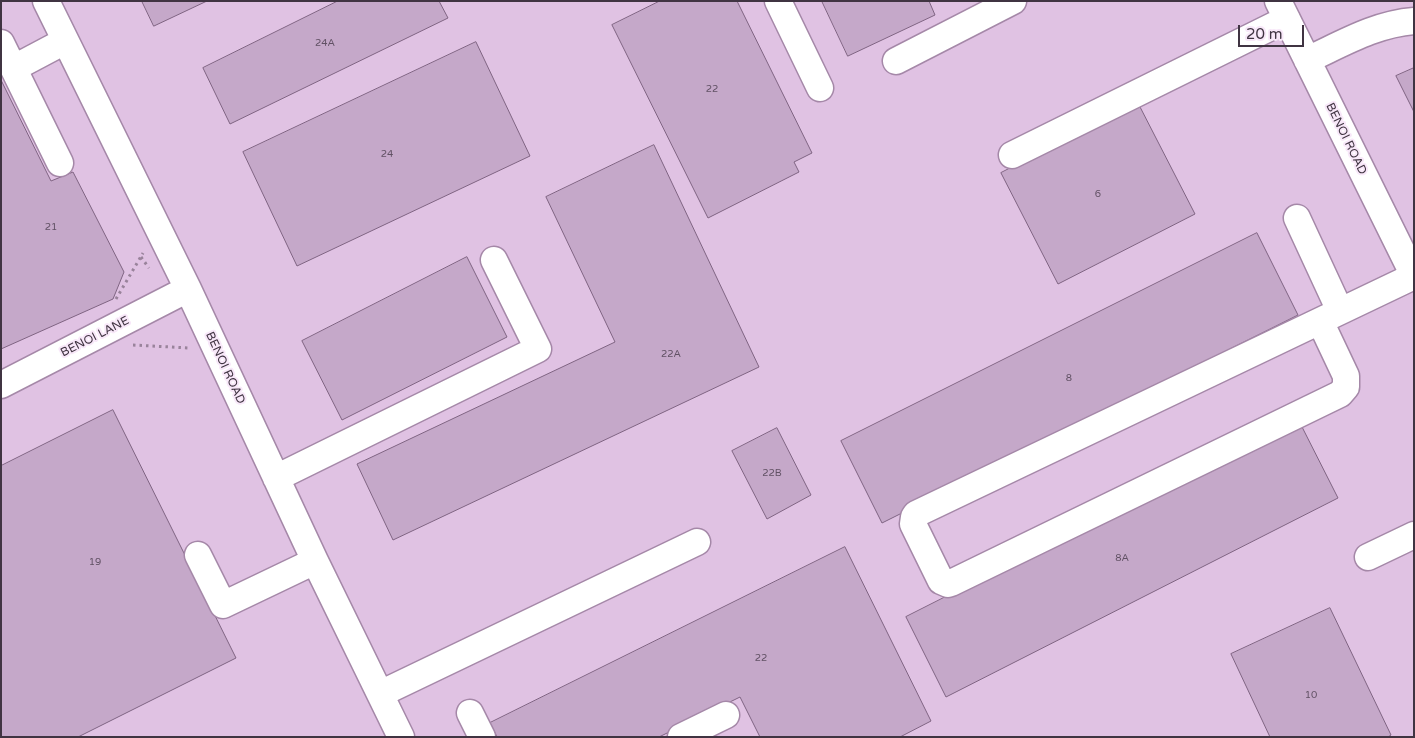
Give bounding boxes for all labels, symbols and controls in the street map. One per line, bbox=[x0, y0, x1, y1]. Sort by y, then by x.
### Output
scale bar bbox=[1240, 15, 1306, 47]
text: 20 m bbox=[1246, 25, 1283, 43]
house number: 24A bbox=[315, 37, 335, 49]
house number: 22 bbox=[706, 83, 718, 95]
street label: BENOI ROAD bbox=[1322, 101, 1370, 177]
house number: 24 bbox=[381, 148, 393, 160]
house number: 6 bbox=[1095, 188, 1101, 200]
house number: 21 bbox=[45, 221, 57, 233]
street label: BENOI LANE bbox=[58, 314, 132, 360]
street label: BENOI ROAD bbox=[202, 330, 248, 406]
house number: 22A bbox=[661, 348, 681, 360]
house number: 8 bbox=[1066, 372, 1072, 384]
house number: 22B bbox=[762, 467, 782, 479]
house number: 8A bbox=[1115, 552, 1129, 564]
house number: 19 bbox=[89, 556, 101, 568]
house number: 22 bbox=[755, 652, 767, 664]
house number: 10 bbox=[1305, 689, 1317, 701]

